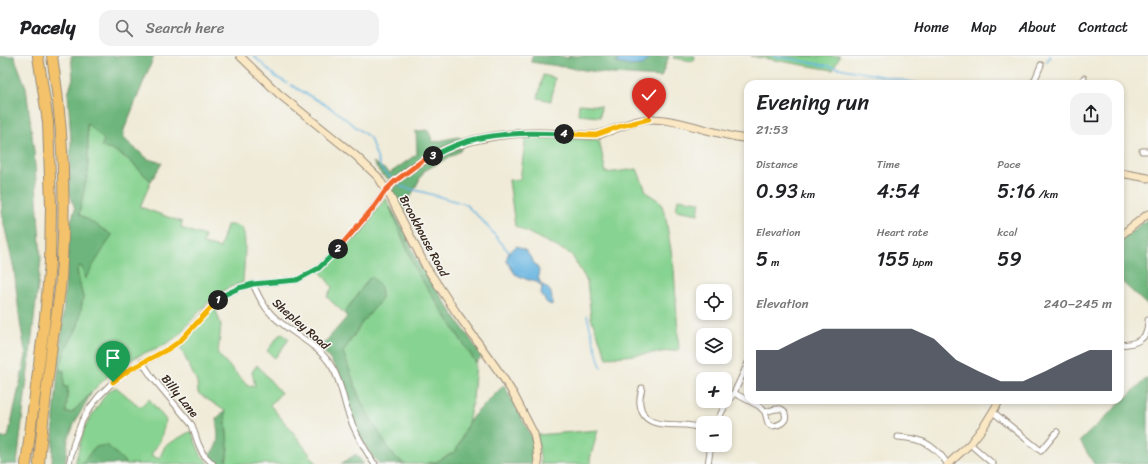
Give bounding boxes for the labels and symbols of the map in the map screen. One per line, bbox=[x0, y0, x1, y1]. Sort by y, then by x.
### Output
pin bbox=[632, 78, 666, 119]
pin: 4 bbox=[554, 124, 574, 144]
pin: 3 bbox=[423, 146, 443, 166]
street label: Brookhouse Road bbox=[393, 191, 455, 282]
pin: 2 bbox=[328, 239, 348, 259]
pin: 1 bbox=[208, 290, 228, 310]
street label: Shepley Road bbox=[267, 292, 335, 356]
pin bbox=[96, 341, 130, 382]
street label: Billy Lane bbox=[155, 369, 205, 423]

